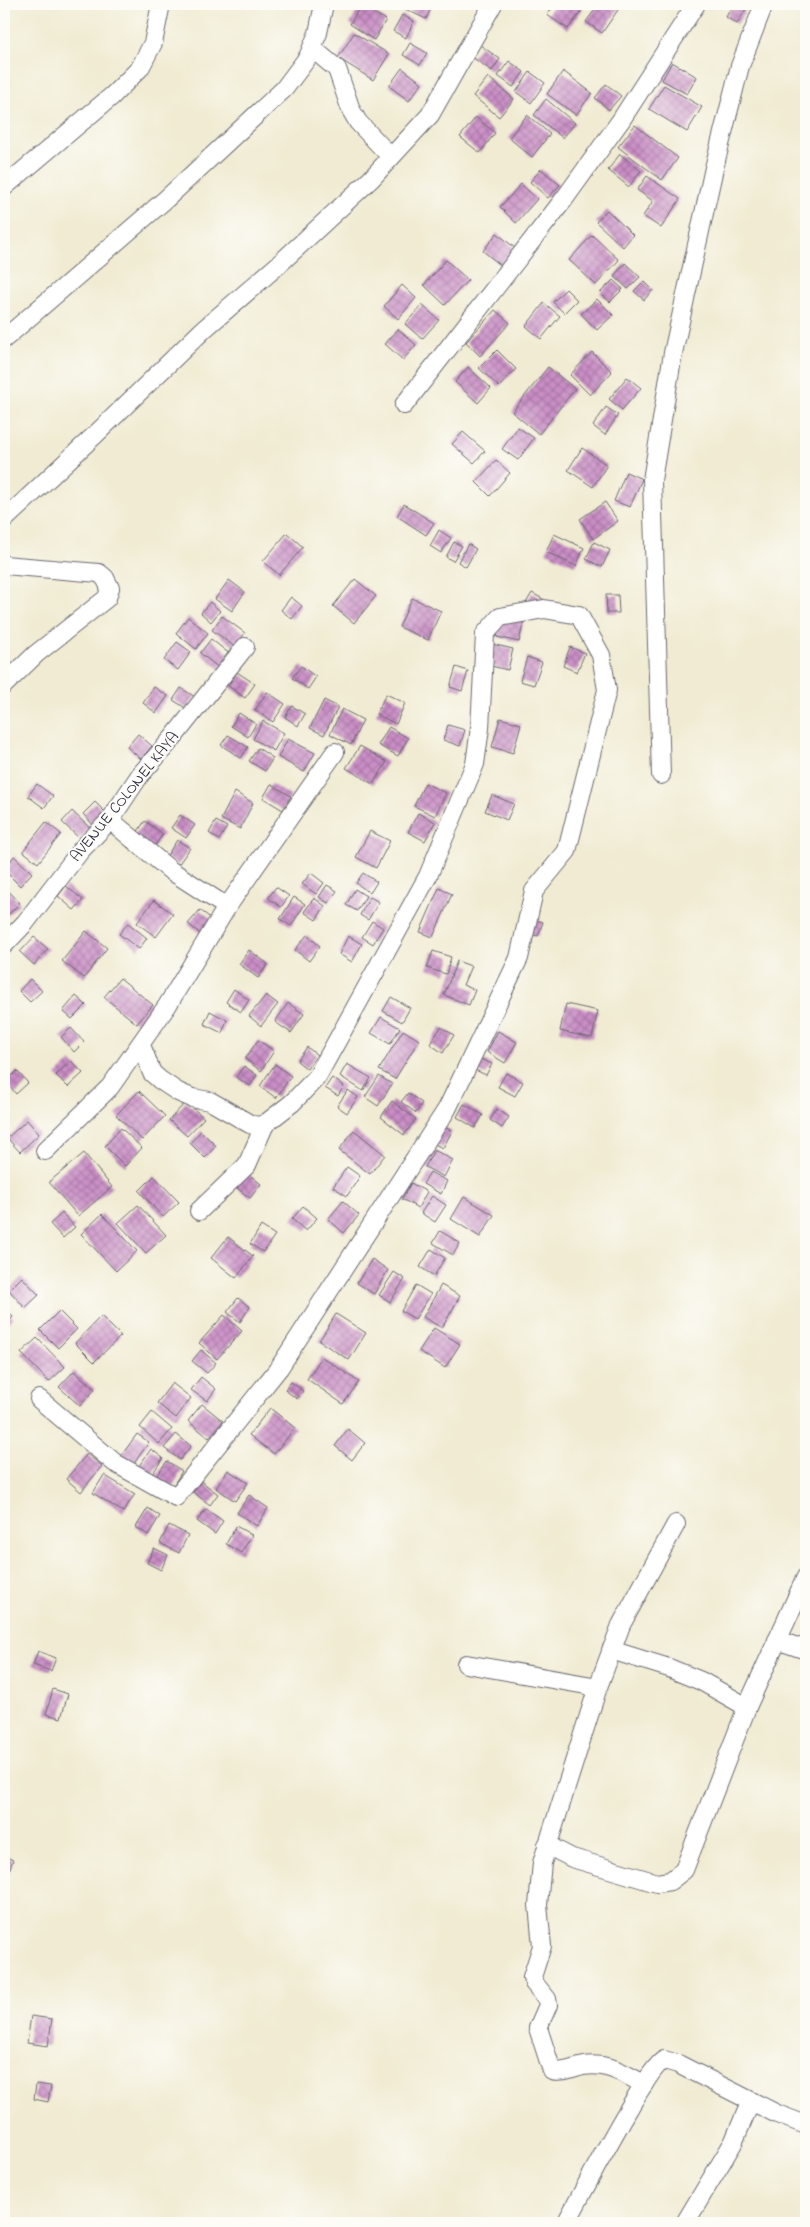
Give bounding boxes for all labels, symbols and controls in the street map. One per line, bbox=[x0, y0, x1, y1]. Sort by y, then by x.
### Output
street label: AVENUE COLONEL KAYA bbox=[65, 726, 185, 868]

